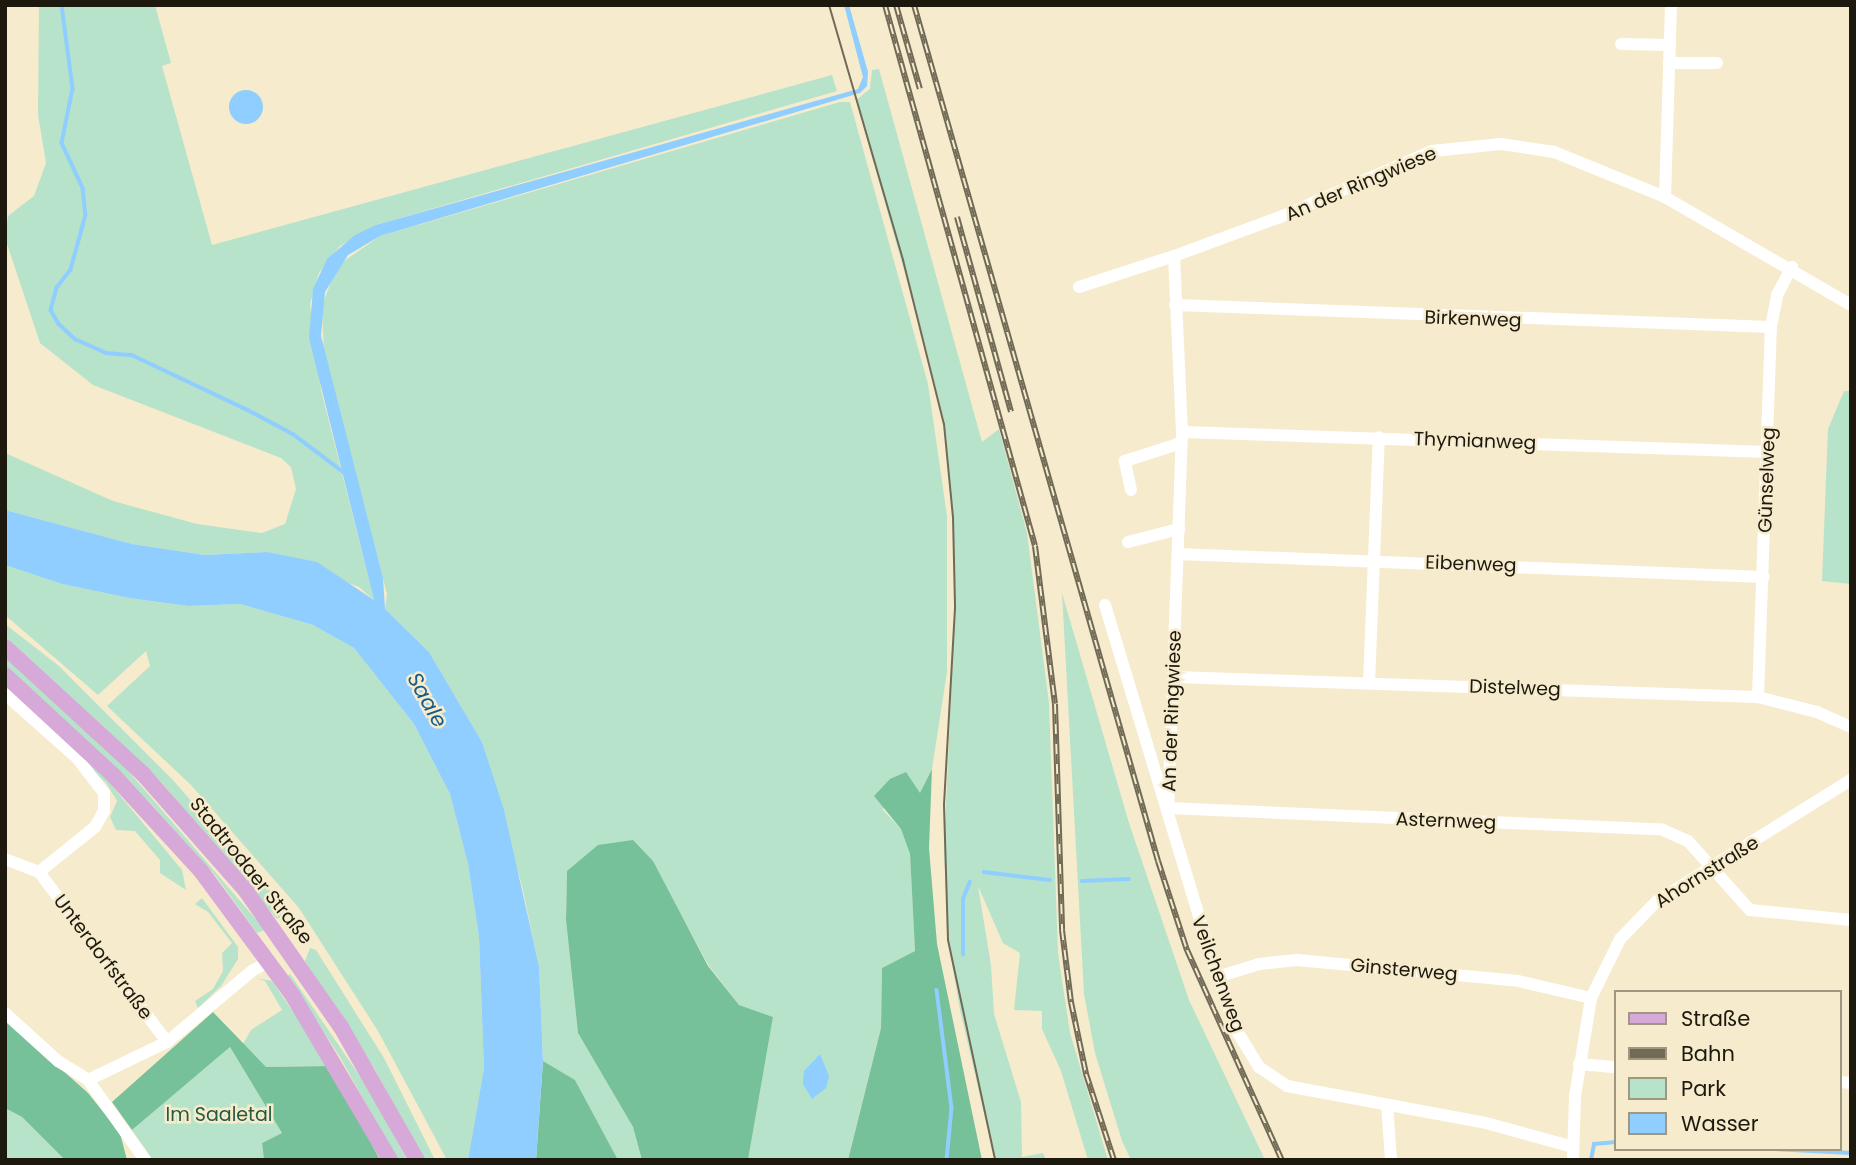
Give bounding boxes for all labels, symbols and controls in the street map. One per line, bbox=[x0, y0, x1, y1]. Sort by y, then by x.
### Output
street label: An der Ringwiese bbox=[1282, 142, 1440, 226]
street label: Birkenweg bbox=[1424, 306, 1522, 332]
street label: Thymianweg bbox=[1413, 427, 1537, 455]
street label: Günselweg bbox=[1754, 427, 1780, 533]
street label: Eibenweg bbox=[1425, 551, 1517, 577]
street label: An der Ringwiese bbox=[1158, 630, 1186, 792]
water label: Saale bbox=[402, 668, 452, 732]
street label: Distelweg bbox=[1469, 675, 1561, 701]
street label: Stadtrodaer Straße bbox=[185, 793, 317, 949]
street label: Asternweg bbox=[1395, 808, 1497, 834]
street label: Ahornstraße bbox=[1651, 831, 1763, 913]
street label: Unterdorfstraße bbox=[49, 890, 157, 1024]
street label: Veilchenweg bbox=[1186, 913, 1250, 1035]
street label: Ginsterweg bbox=[1349, 954, 1459, 986]
legend bbox=[1615, 990, 1842, 1151]
text: Straße bbox=[1681, 1004, 1750, 1033]
text: Bahn bbox=[1681, 1039, 1735, 1068]
text: Park bbox=[1681, 1074, 1726, 1103]
park label: Im Saaletal bbox=[165, 1104, 273, 1126]
text: Wasser bbox=[1681, 1109, 1758, 1138]

